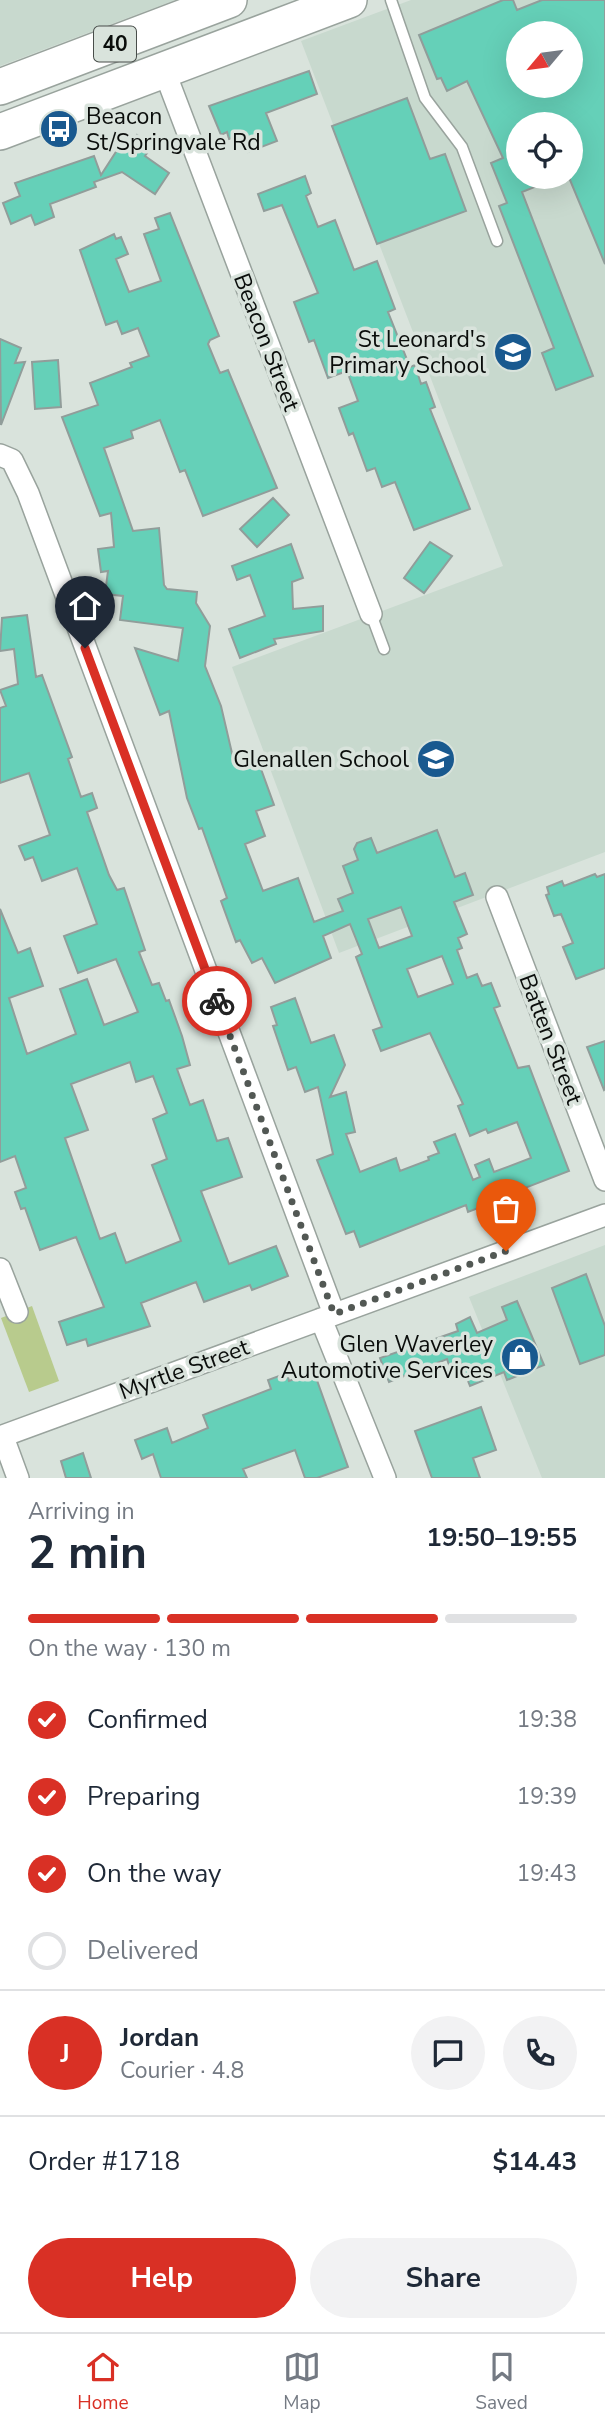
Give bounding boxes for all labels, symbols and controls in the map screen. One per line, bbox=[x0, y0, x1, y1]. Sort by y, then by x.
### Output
north arrow bbox=[506, 21, 583, 98]
map controls bbox=[506, 21, 583, 189]
road number: 40 bbox=[94, 26, 136, 61]
place label: Beacon St/Springvale Rd bbox=[86, 101, 261, 158]
bus stop icon: Beacon St/Springvale Rd bbox=[38, 108, 80, 150]
button: locate bbox=[506, 112, 583, 189]
street label: Beacon Street bbox=[226, 269, 307, 416]
place label: St Leonard's Primary School bbox=[329, 324, 486, 381]
school or university icon: St Leonard's Primary School bbox=[492, 331, 534, 373]
pin bbox=[55, 576, 115, 648]
icon: home bbox=[66, 587, 104, 625]
school or university icon: Glenallen School bbox=[415, 738, 457, 780]
place label: Glenallen School bbox=[233, 744, 409, 775]
courier bbox=[182, 966, 252, 1036]
street label: Batten Street bbox=[511, 969, 590, 1110]
icon: bike bbox=[198, 982, 236, 1020]
pin bbox=[476, 1179, 536, 1251]
icon: bag bbox=[487, 1190, 525, 1228]
place label: Glen Waverley Automotive Services bbox=[281, 1329, 493, 1386]
street label: Myrtle Street bbox=[115, 1331, 254, 1407]
shop icon: Glen Waverley Automotive Services bbox=[499, 1336, 541, 1378]
text: Arriving in bbox=[28, 1496, 135, 1527]
text: 19:50–19:55 bbox=[426, 1520, 577, 1555]
text: 2 min bbox=[28, 1521, 147, 1584]
text: On the way · 130 m bbox=[28, 1633, 231, 1664]
icon: check bbox=[28, 1701, 66, 1739]
text: Confirmed bbox=[87, 1702, 208, 1737]
text: 19:38 bbox=[517, 1704, 577, 1735]
icon: check bbox=[28, 1778, 66, 1816]
text: Preparing bbox=[87, 1779, 200, 1814]
text: 19:39 bbox=[517, 1781, 577, 1812]
icon: check bbox=[28, 1855, 66, 1893]
text: On the way bbox=[87, 1856, 221, 1891]
text: 19:43 bbox=[517, 1858, 577, 1889]
text: Delivered bbox=[87, 1933, 199, 1968]
button: chat bbox=[411, 2016, 485, 2090]
button: phone bbox=[503, 2016, 577, 2090]
text: Jordan bbox=[120, 2020, 199, 2055]
text: J bbox=[60, 2036, 70, 2071]
text: Courier · 4.8 bbox=[120, 2055, 244, 2086]
text: Order #1718 bbox=[28, 2144, 180, 2179]
text: $14.43 bbox=[493, 2144, 577, 2179]
button: Help bbox=[28, 2238, 296, 2318]
button: Share bbox=[310, 2238, 577, 2318]
tab: Home bbox=[77, 2348, 129, 2416]
tab: Map bbox=[283, 2348, 321, 2416]
tab: Saved bbox=[475, 2348, 528, 2416]

